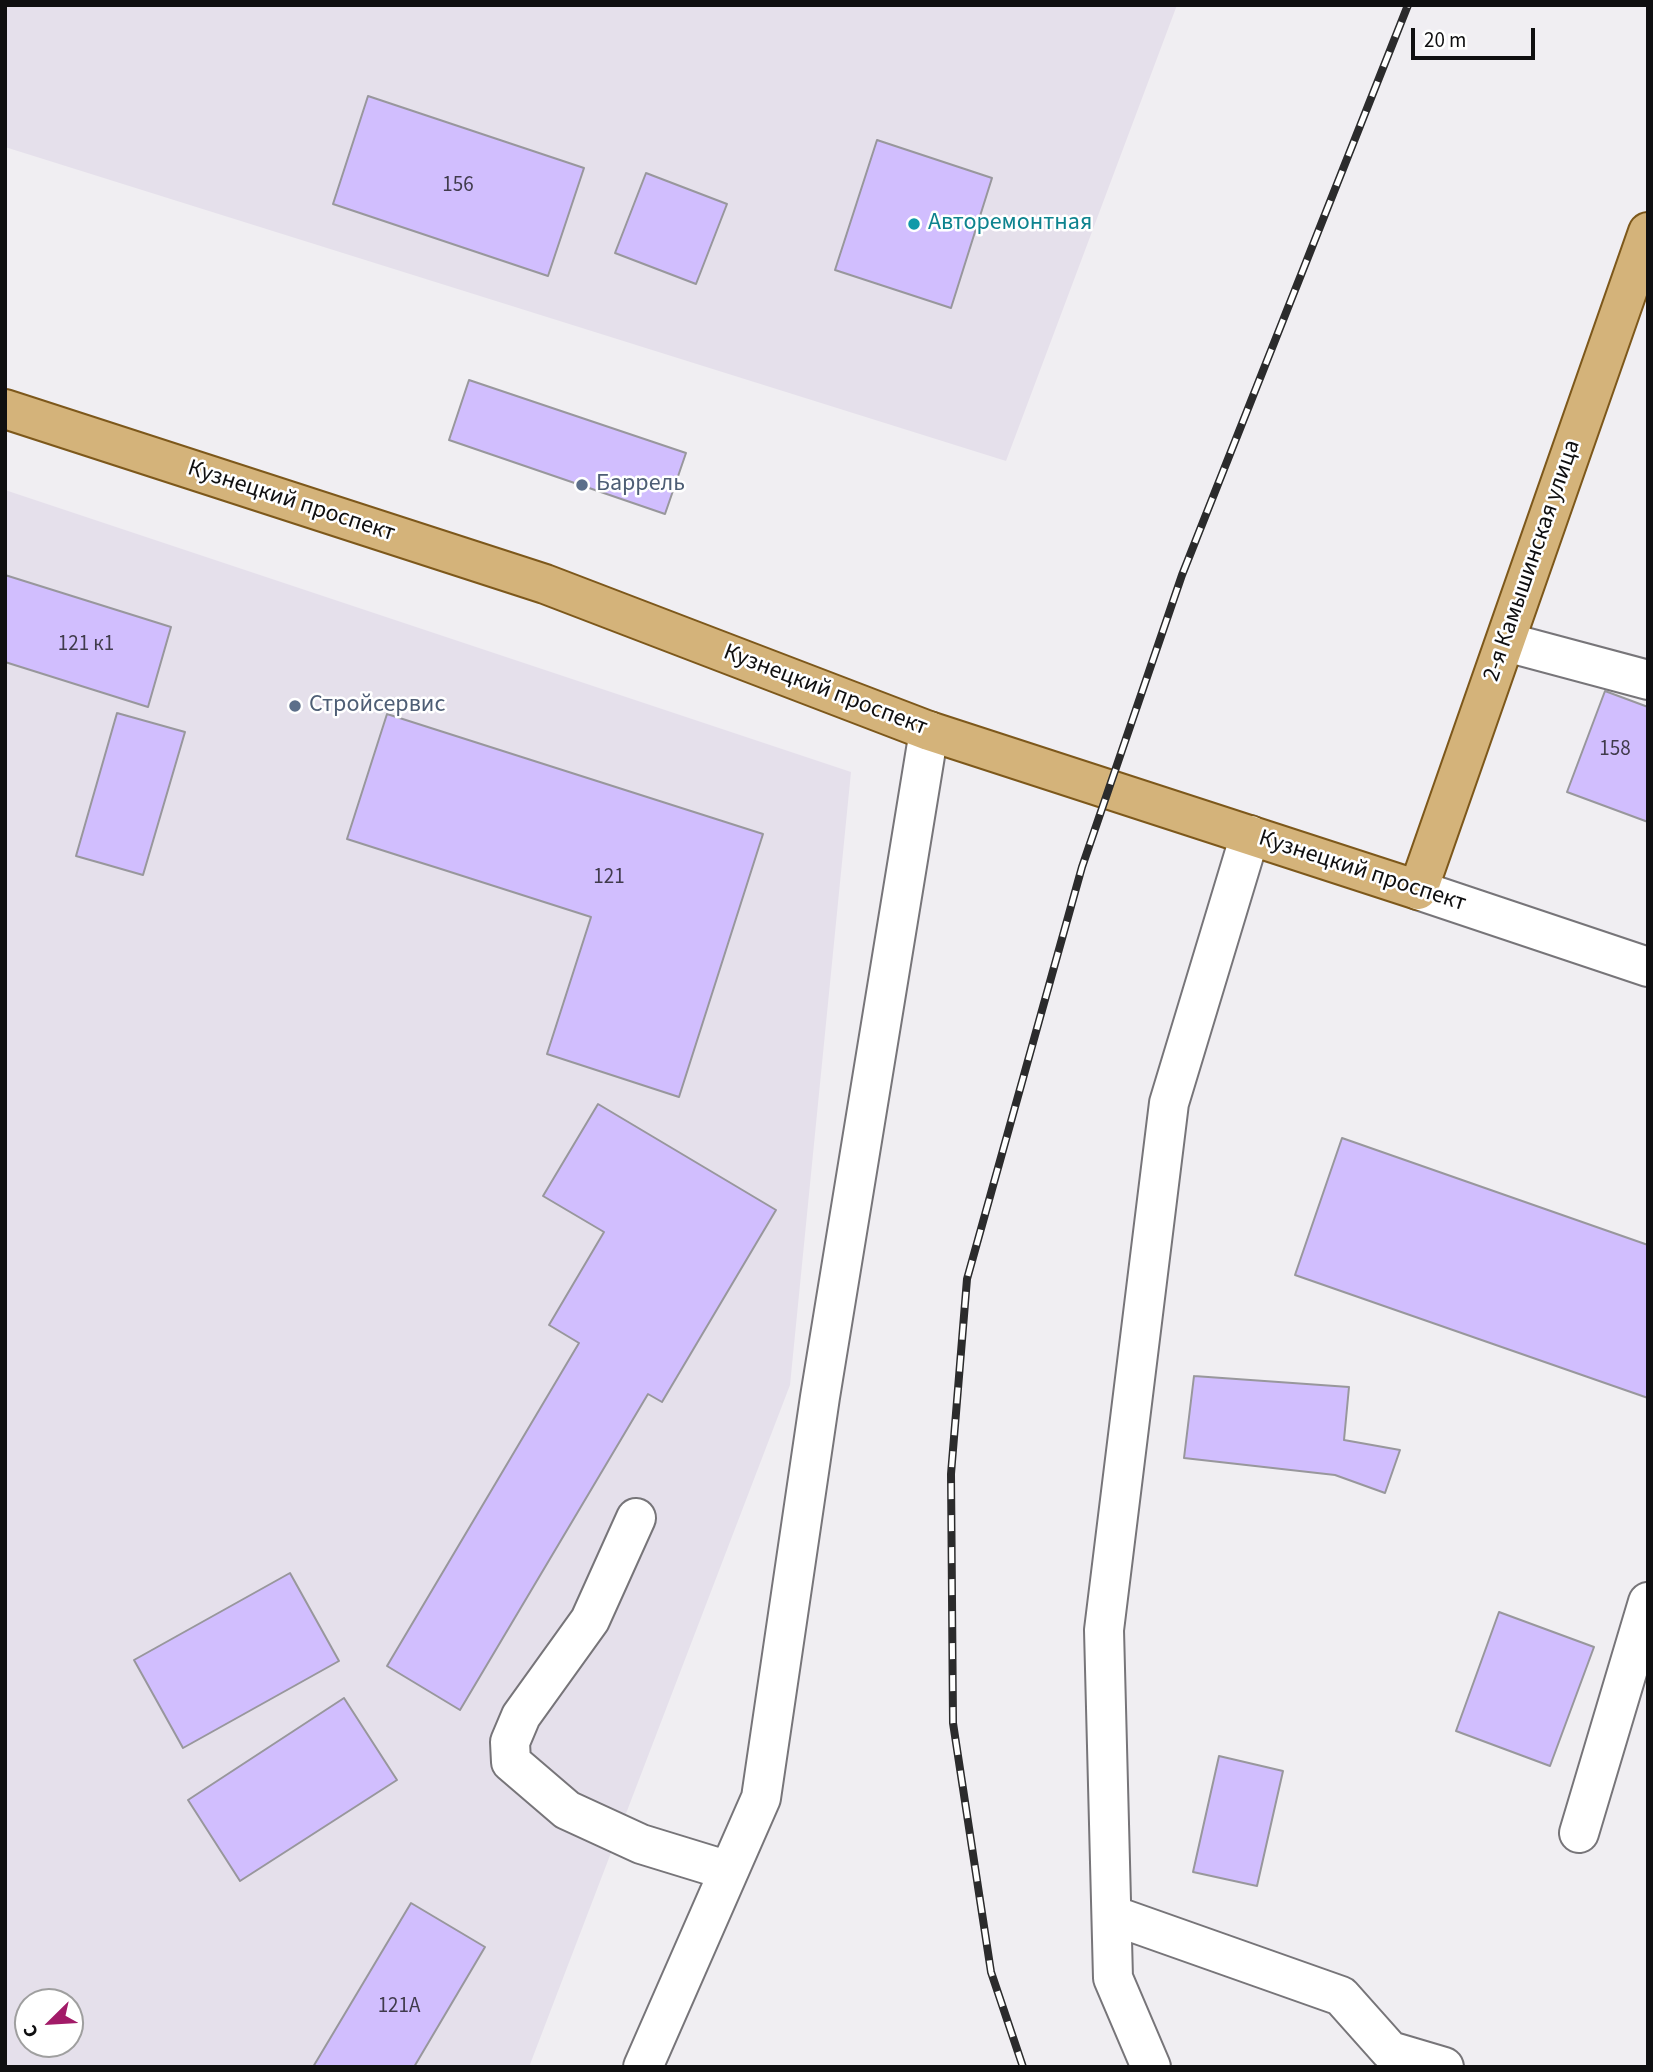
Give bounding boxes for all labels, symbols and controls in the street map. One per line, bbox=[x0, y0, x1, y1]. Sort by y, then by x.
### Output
scale bar bbox=[1415, 14, 1539, 58]
text: 20 m bbox=[1424, 25, 1466, 55]
house number: 156 bbox=[442, 173, 474, 199]
place label: Авторемонтная bbox=[928, 210, 1092, 238]
marker: Авторемонтная bbox=[906, 216, 922, 232]
street label: 2-я Камышинская улица bbox=[1478, 436, 1588, 686]
street label: Кузнецкий проспект bbox=[184, 455, 398, 549]
place label: Баррель bbox=[596, 471, 685, 499]
marker: Баррель bbox=[574, 477, 590, 493]
house number: 121 к1 bbox=[58, 632, 114, 658]
street label: Кузнецкий проспект bbox=[719, 639, 931, 743]
place label: Стройсервис bbox=[309, 692, 445, 720]
marker: Стройсервис bbox=[287, 698, 303, 714]
house number: 158 bbox=[1599, 737, 1631, 763]
street label: Кузнецкий проспект bbox=[1255, 825, 1469, 919]
house number: 121 bbox=[593, 865, 625, 891]
north arrow bbox=[14, 1988, 84, 2058]
house number: 121А bbox=[378, 1994, 420, 2020]
text: С bbox=[17, 2020, 46, 2041]

